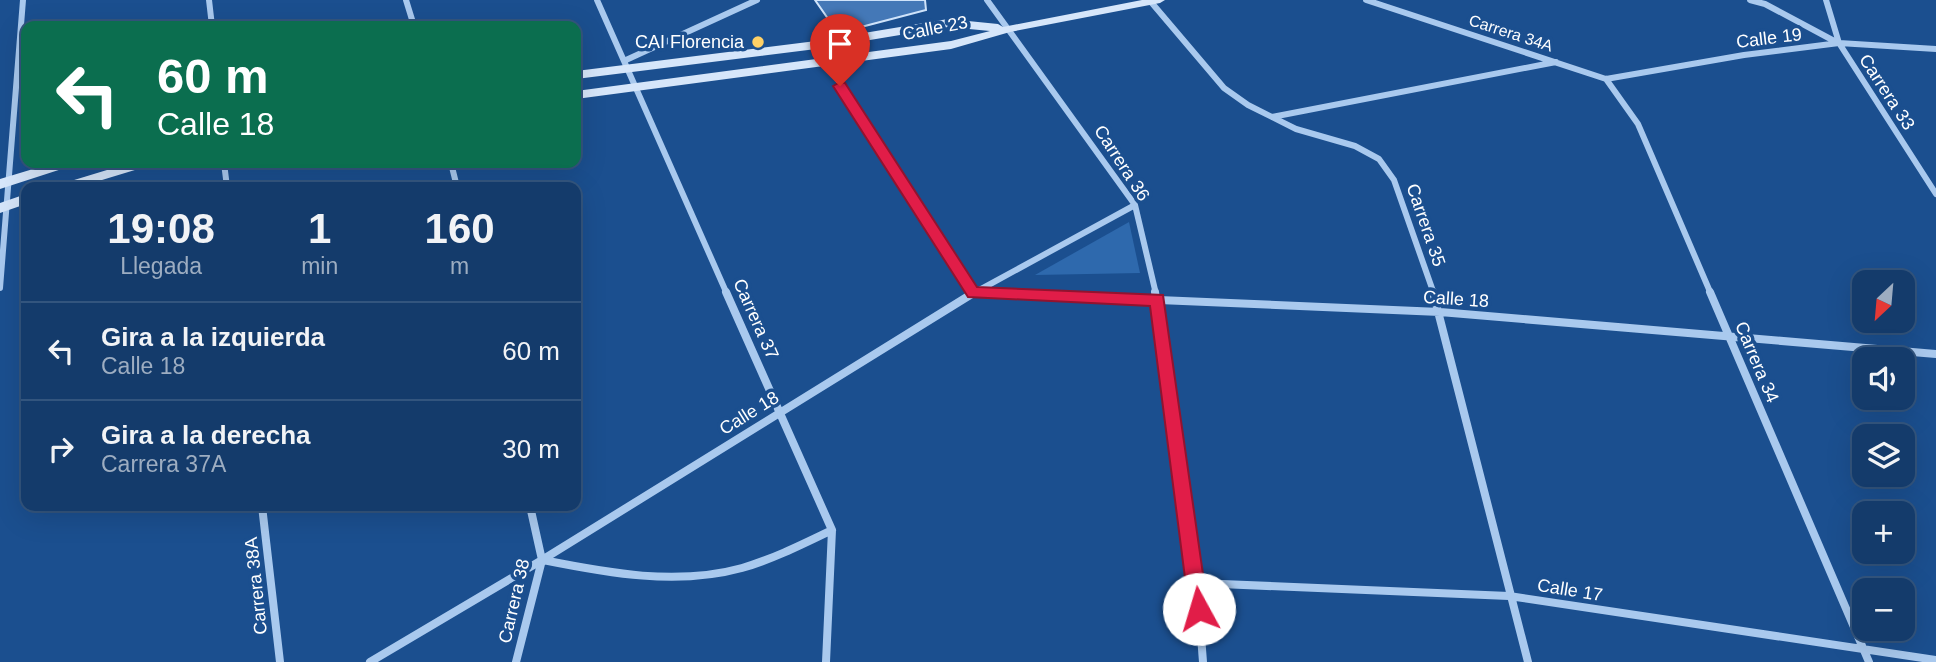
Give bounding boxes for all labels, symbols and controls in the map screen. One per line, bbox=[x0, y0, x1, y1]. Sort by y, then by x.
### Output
street label: Carrera 34A bbox=[1467, 11, 1555, 55]
street label: Calle 23 bbox=[901, 12, 969, 44]
pin bbox=[810, 14, 870, 86]
street label: Calle 19 bbox=[1735, 24, 1803, 52]
icon: arrive bbox=[821, 25, 859, 63]
place label: CAI Florencia bbox=[635, 32, 745, 52]
marker: CAI Florencia bbox=[750, 34, 766, 50]
icon: left bbox=[42, 49, 133, 140]
text: 60 m bbox=[157, 49, 269, 103]
street label: Carrera 33 bbox=[1855, 50, 1919, 134]
text: Calle 18 bbox=[157, 106, 274, 142]
street label: Carrera 36 bbox=[1090, 121, 1154, 205]
street label: Carrera 35 bbox=[1403, 181, 1449, 269]
text: 19:08 bbox=[107, 205, 215, 252]
text: 1 bbox=[308, 205, 331, 252]
text: 160 bbox=[425, 205, 495, 252]
text: Llegada bbox=[120, 253, 202, 279]
text: min bbox=[301, 253, 338, 279]
text: m bbox=[450, 253, 469, 279]
north arrow bbox=[1852, 270, 1914, 332]
map controls bbox=[1852, 270, 1915, 641]
street label: Carrera 37 bbox=[729, 276, 783, 362]
street label: Calle 18 bbox=[1422, 287, 1490, 311]
street label: Carrera 34 bbox=[1731, 318, 1783, 406]
text: Gira a la izquierda bbox=[101, 322, 325, 352]
icon: left bbox=[42, 332, 80, 370]
text: 60 m bbox=[502, 336, 560, 366]
button: sound bbox=[1852, 347, 1915, 410]
text: Calle 18 bbox=[101, 353, 185, 379]
street label: Calle 18 bbox=[716, 387, 782, 439]
text: Gira a la derecha bbox=[101, 420, 311, 450]
button: layers bbox=[1852, 424, 1915, 487]
icon: right bbox=[42, 430, 80, 468]
text: 30 m bbox=[502, 434, 560, 464]
text: Carrera 37A bbox=[101, 451, 226, 477]
button: + bbox=[1852, 501, 1915, 564]
street label: Carrera 38A bbox=[241, 536, 271, 636]
street label: Carrera 38 bbox=[495, 557, 533, 645]
position arrow bbox=[1162, 572, 1236, 646]
street label: Calle 17 bbox=[1536, 575, 1604, 605]
button: − bbox=[1852, 578, 1915, 641]

